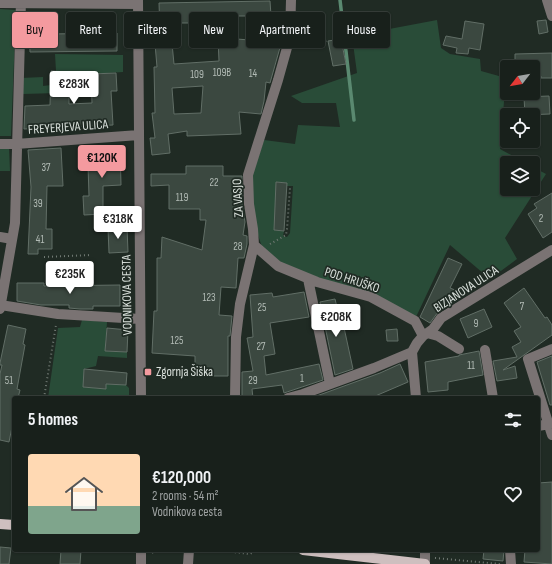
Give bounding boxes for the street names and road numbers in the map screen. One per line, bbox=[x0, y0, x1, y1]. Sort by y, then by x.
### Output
street label: FREYERJEVA ULICA bbox=[27, 116, 109, 138]
street label: ZA VASJO bbox=[229, 178, 247, 218]
street label: VODNIKOVA CESTA bbox=[118, 254, 136, 335]
street label: BIZJANOVA ULICA bbox=[431, 262, 502, 316]
street label: POD HRUŠKO bbox=[322, 263, 382, 296]

